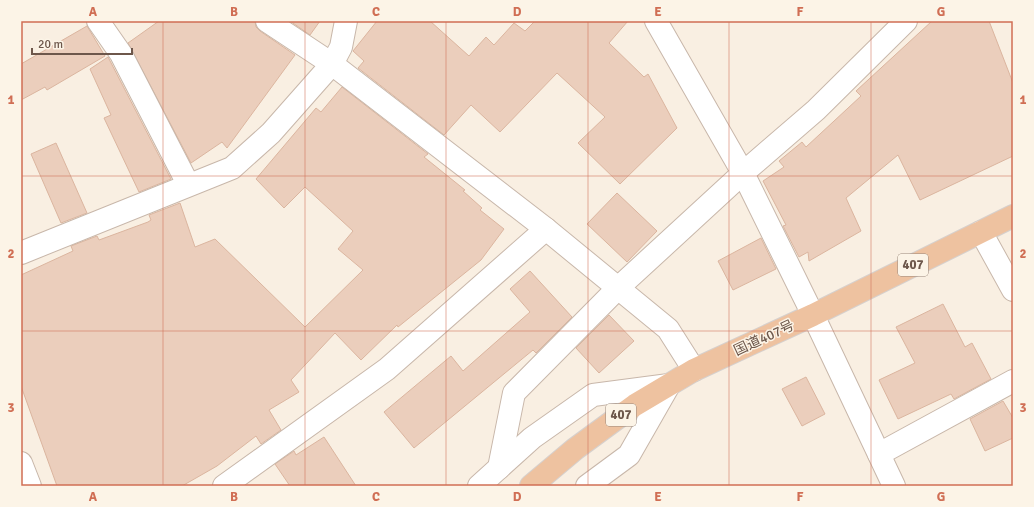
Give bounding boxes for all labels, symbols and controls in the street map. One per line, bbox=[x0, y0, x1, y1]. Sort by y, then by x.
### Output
text: A bbox=[89, 4, 98, 20]
text: B bbox=[230, 4, 238, 20]
text: C bbox=[372, 4, 380, 20]
text: D bbox=[513, 4, 522, 20]
text: E bbox=[654, 4, 662, 20]
text: F bbox=[797, 4, 804, 20]
text: G bbox=[937, 4, 945, 20]
scale bar bbox=[32, 30, 132, 56]
text: 20 m bbox=[38, 37, 63, 52]
text: 1 bbox=[7, 92, 15, 108]
text: 1 bbox=[1019, 92, 1027, 108]
text: 2 bbox=[7, 246, 15, 262]
text: 2 bbox=[1019, 246, 1027, 262]
road number: 407 bbox=[898, 254, 928, 276]
street label: 国道407号 bbox=[731, 317, 797, 359]
text: 3 bbox=[7, 400, 15, 416]
text: 3 bbox=[1019, 400, 1027, 416]
road number: 407 bbox=[606, 404, 636, 426]
text: A bbox=[89, 489, 98, 505]
text: B bbox=[230, 489, 238, 505]
text: C bbox=[372, 489, 380, 505]
text: D bbox=[513, 489, 522, 505]
text: E bbox=[654, 489, 662, 505]
text: F bbox=[797, 489, 804, 505]
text: G bbox=[937, 489, 945, 505]

